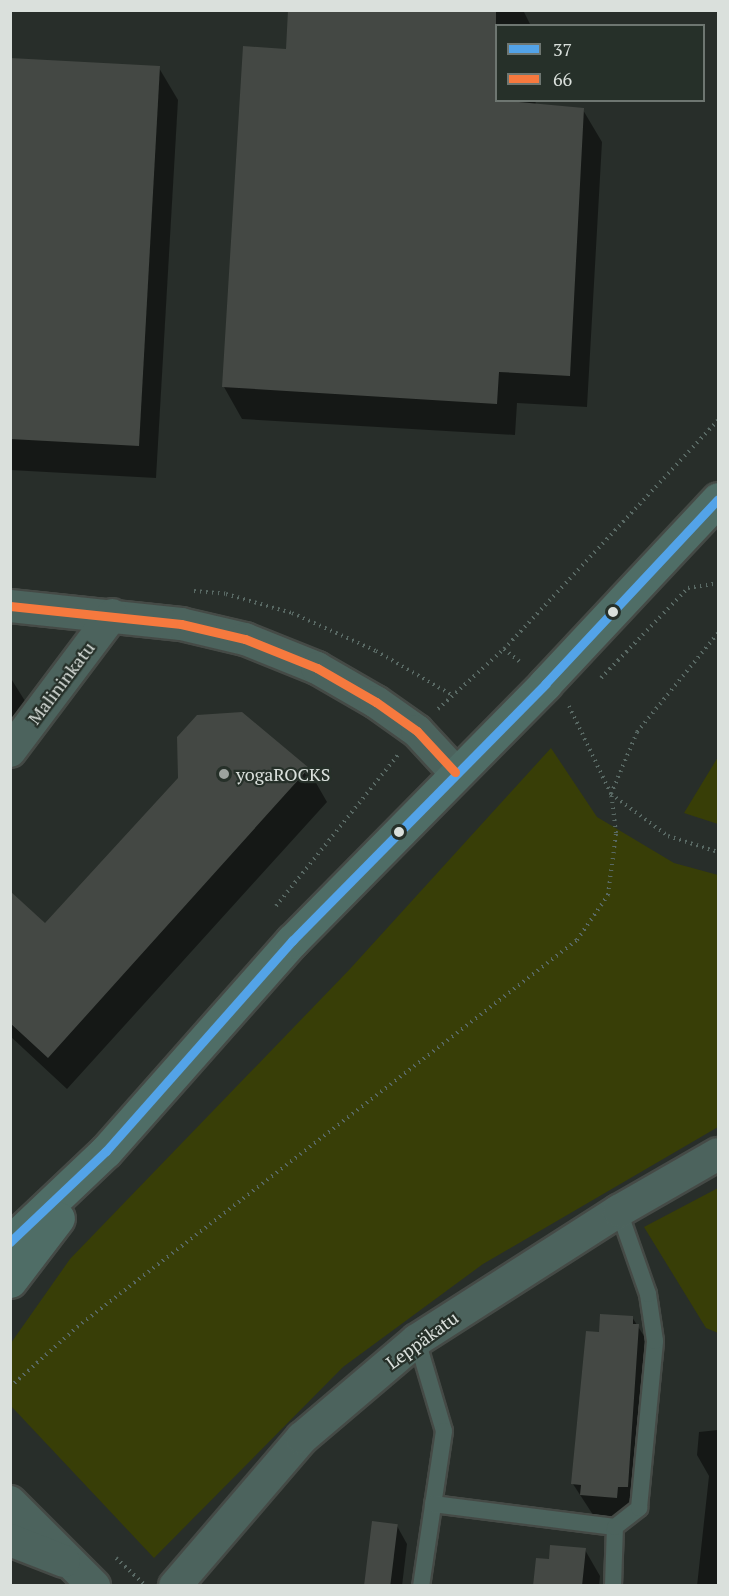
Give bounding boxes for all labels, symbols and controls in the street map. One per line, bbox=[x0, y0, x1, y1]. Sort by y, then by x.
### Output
legend bbox=[495, 24, 705, 102]
text: 37 bbox=[553, 37, 572, 61]
text: 66 bbox=[553, 67, 572, 91]
unlabelled marker bbox=[607, 606, 619, 618]
street label: Malininkatu bbox=[23, 637, 99, 729]
place label: yogaROCKS bbox=[236, 763, 330, 785]
marker: yogaROCKS bbox=[217, 767, 231, 781]
unlabelled marker bbox=[393, 826, 405, 838]
street label: Leppäkatu bbox=[382, 1307, 462, 1373]

